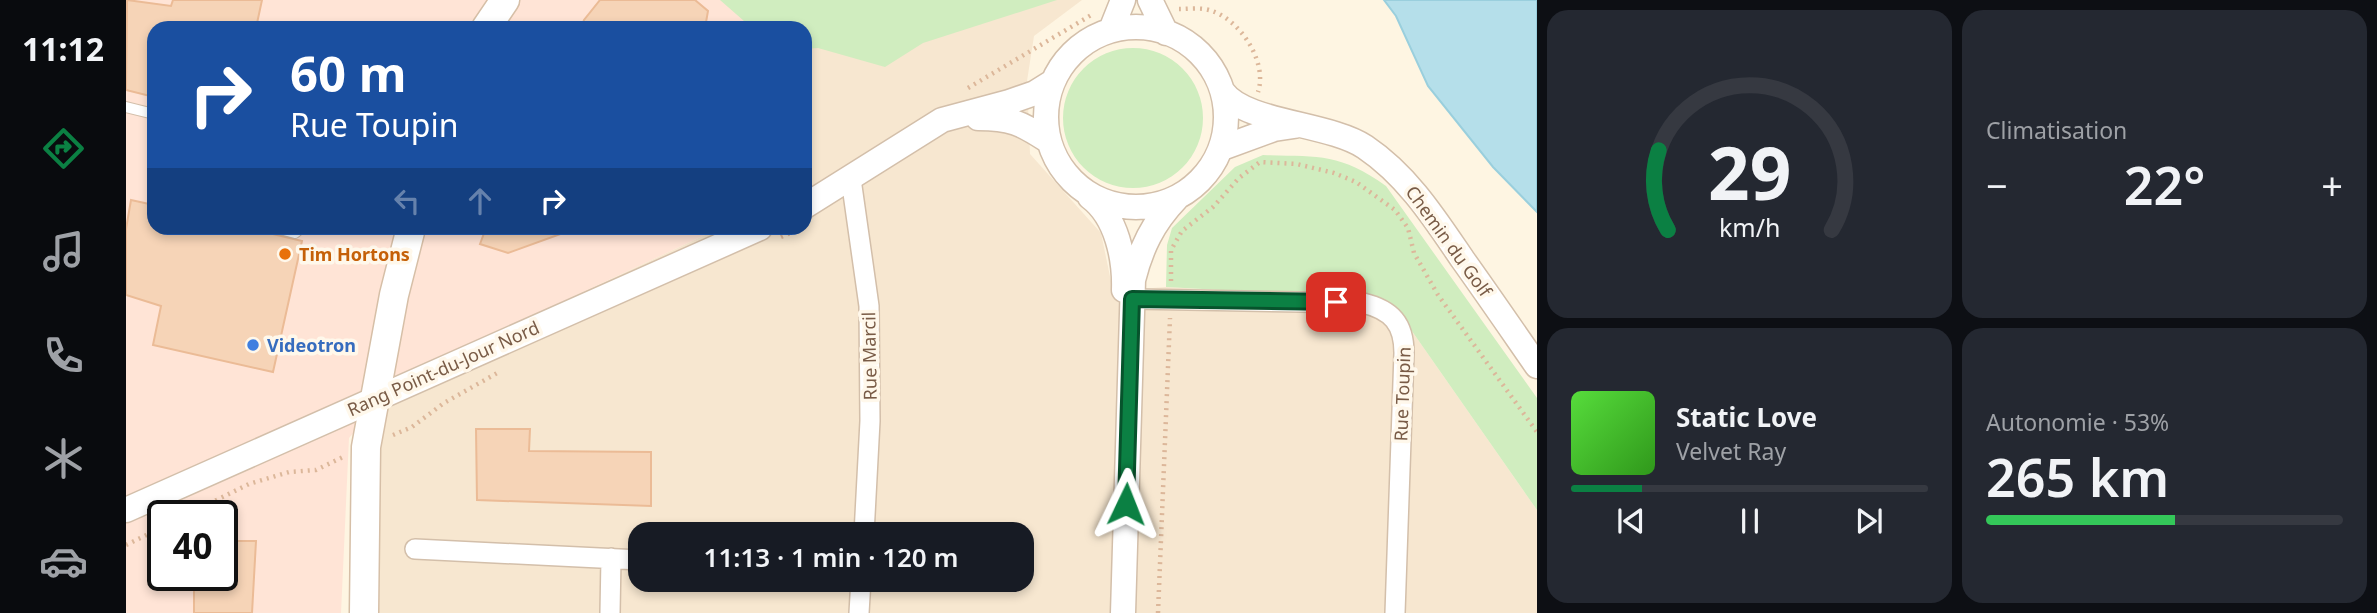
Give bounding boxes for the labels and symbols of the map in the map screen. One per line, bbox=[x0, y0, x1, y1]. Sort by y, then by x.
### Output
street label: Chemin du Golf bbox=[1401, 181, 1498, 302]
place label: Tim Hortons bbox=[299, 242, 410, 266]
marker: Tim Hortons bbox=[277, 246, 293, 262]
pin bbox=[1306, 272, 1366, 332]
street label: Rue Marcil bbox=[856, 312, 882, 400]
street label: Rang Point-du-Jour Nord bbox=[343, 315, 543, 421]
place label: Videotron bbox=[267, 333, 356, 357]
marker: Videotron bbox=[245, 337, 261, 353]
street label: Rue Toupin bbox=[1388, 346, 1416, 442]
position arrow bbox=[1089, 467, 1163, 541]
speed limit sign: 40 bbox=[147, 500, 238, 591]

